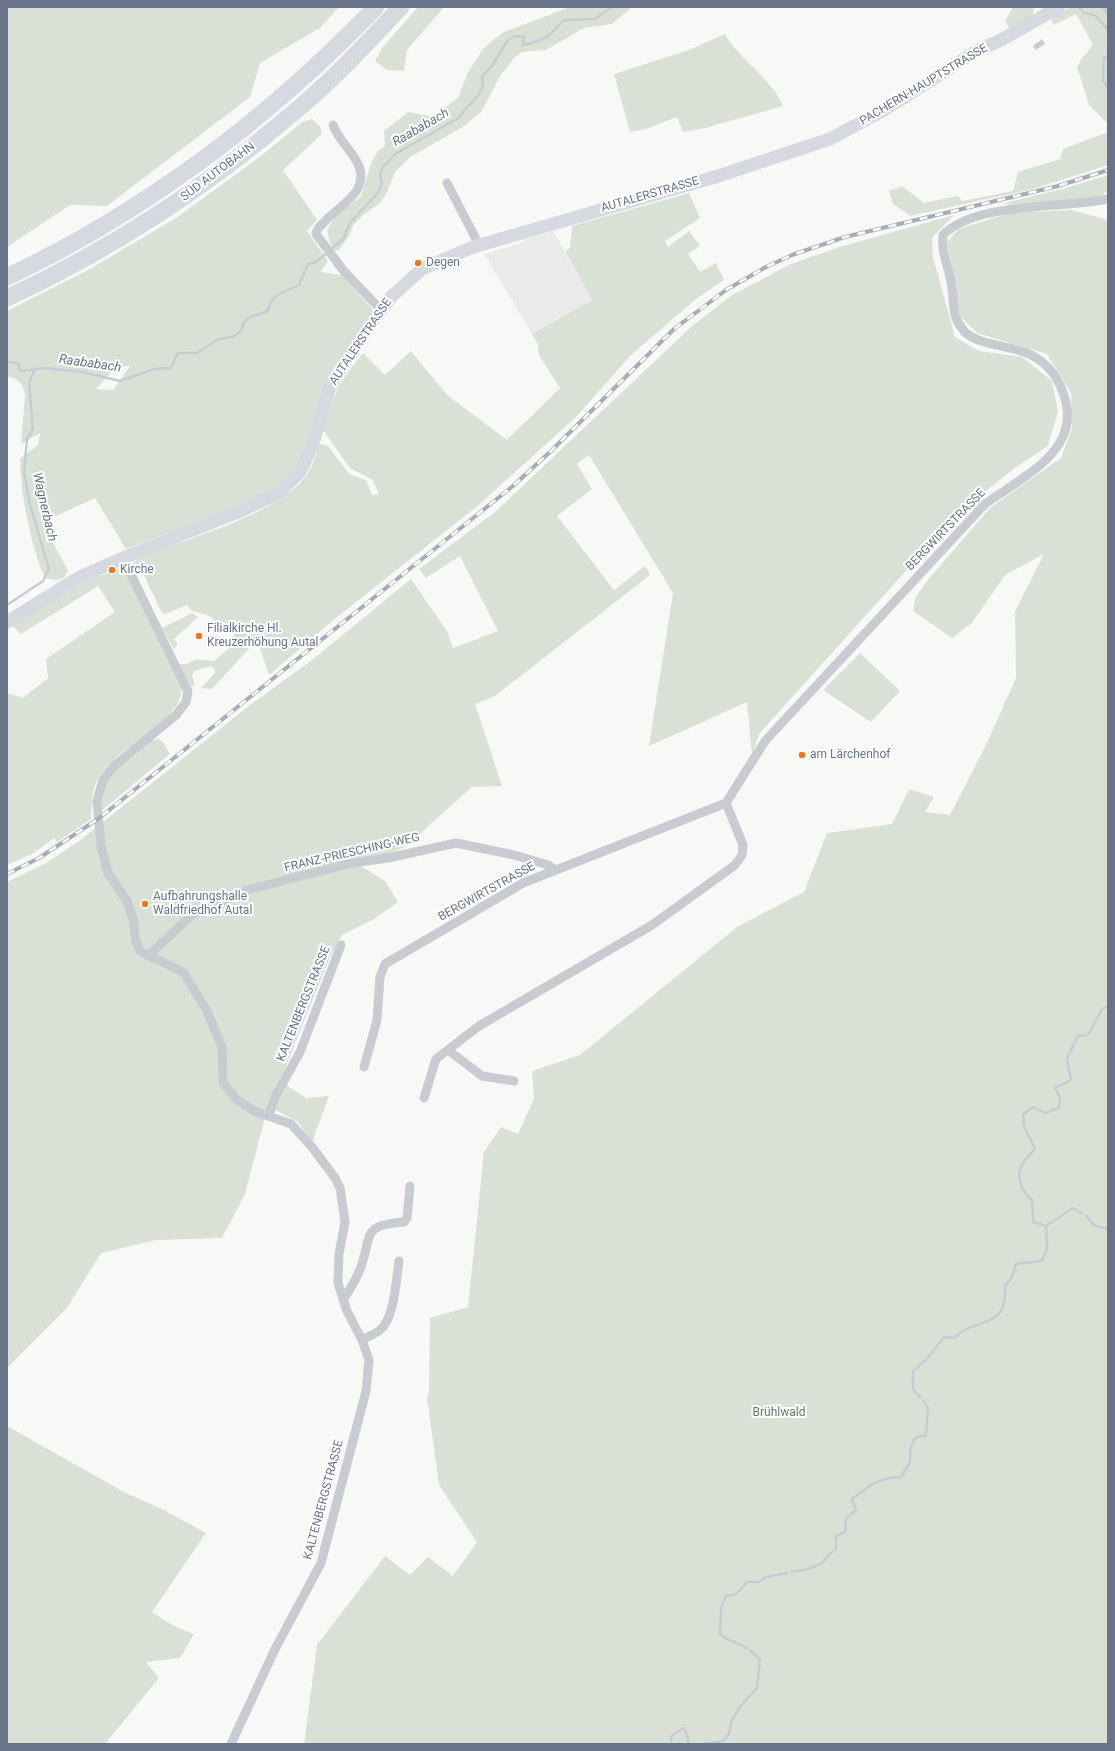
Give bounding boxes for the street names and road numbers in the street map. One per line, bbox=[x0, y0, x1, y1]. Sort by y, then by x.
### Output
street label: PACHERN-HAUPTSTRASSE bbox=[858, 41, 990, 129]
street label: SÜD AUTOBAHN bbox=[178, 139, 258, 205]
street label: AUTALERSTRASSE bbox=[599, 174, 701, 216]
street label: AUTALERSTRASSE bbox=[327, 296, 395, 388]
street label: BERGWIRTSTRASSE bbox=[903, 486, 989, 574]
street label: FRANZ-PRIESCHING-WEG bbox=[283, 830, 421, 876]
street label: BERGWIRTSTRASSE bbox=[436, 859, 538, 925]
street label: KALTENBERGSTRASSE bbox=[274, 944, 334, 1064]
street label: KALTENBERGSTRASSE bbox=[301, 1439, 347, 1561]

